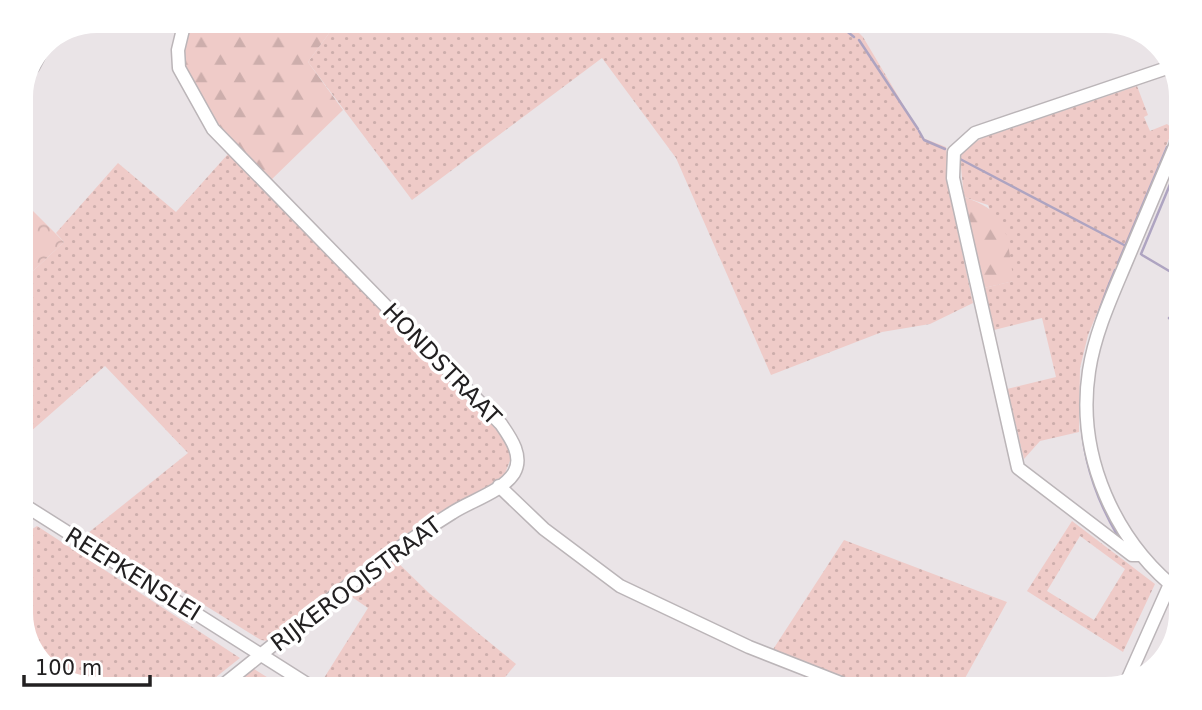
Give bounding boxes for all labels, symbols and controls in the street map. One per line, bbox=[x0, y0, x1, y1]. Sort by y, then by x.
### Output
street label: HONDSTRAAT bbox=[378, 298, 507, 431]
street label: RIJKEROOISTRAAT bbox=[266, 511, 447, 656]
street label: REEPKENSLEI bbox=[61, 522, 205, 626]
scale bar bbox=[24, 644, 150, 688]
text: 100 m bbox=[35, 656, 102, 680]

